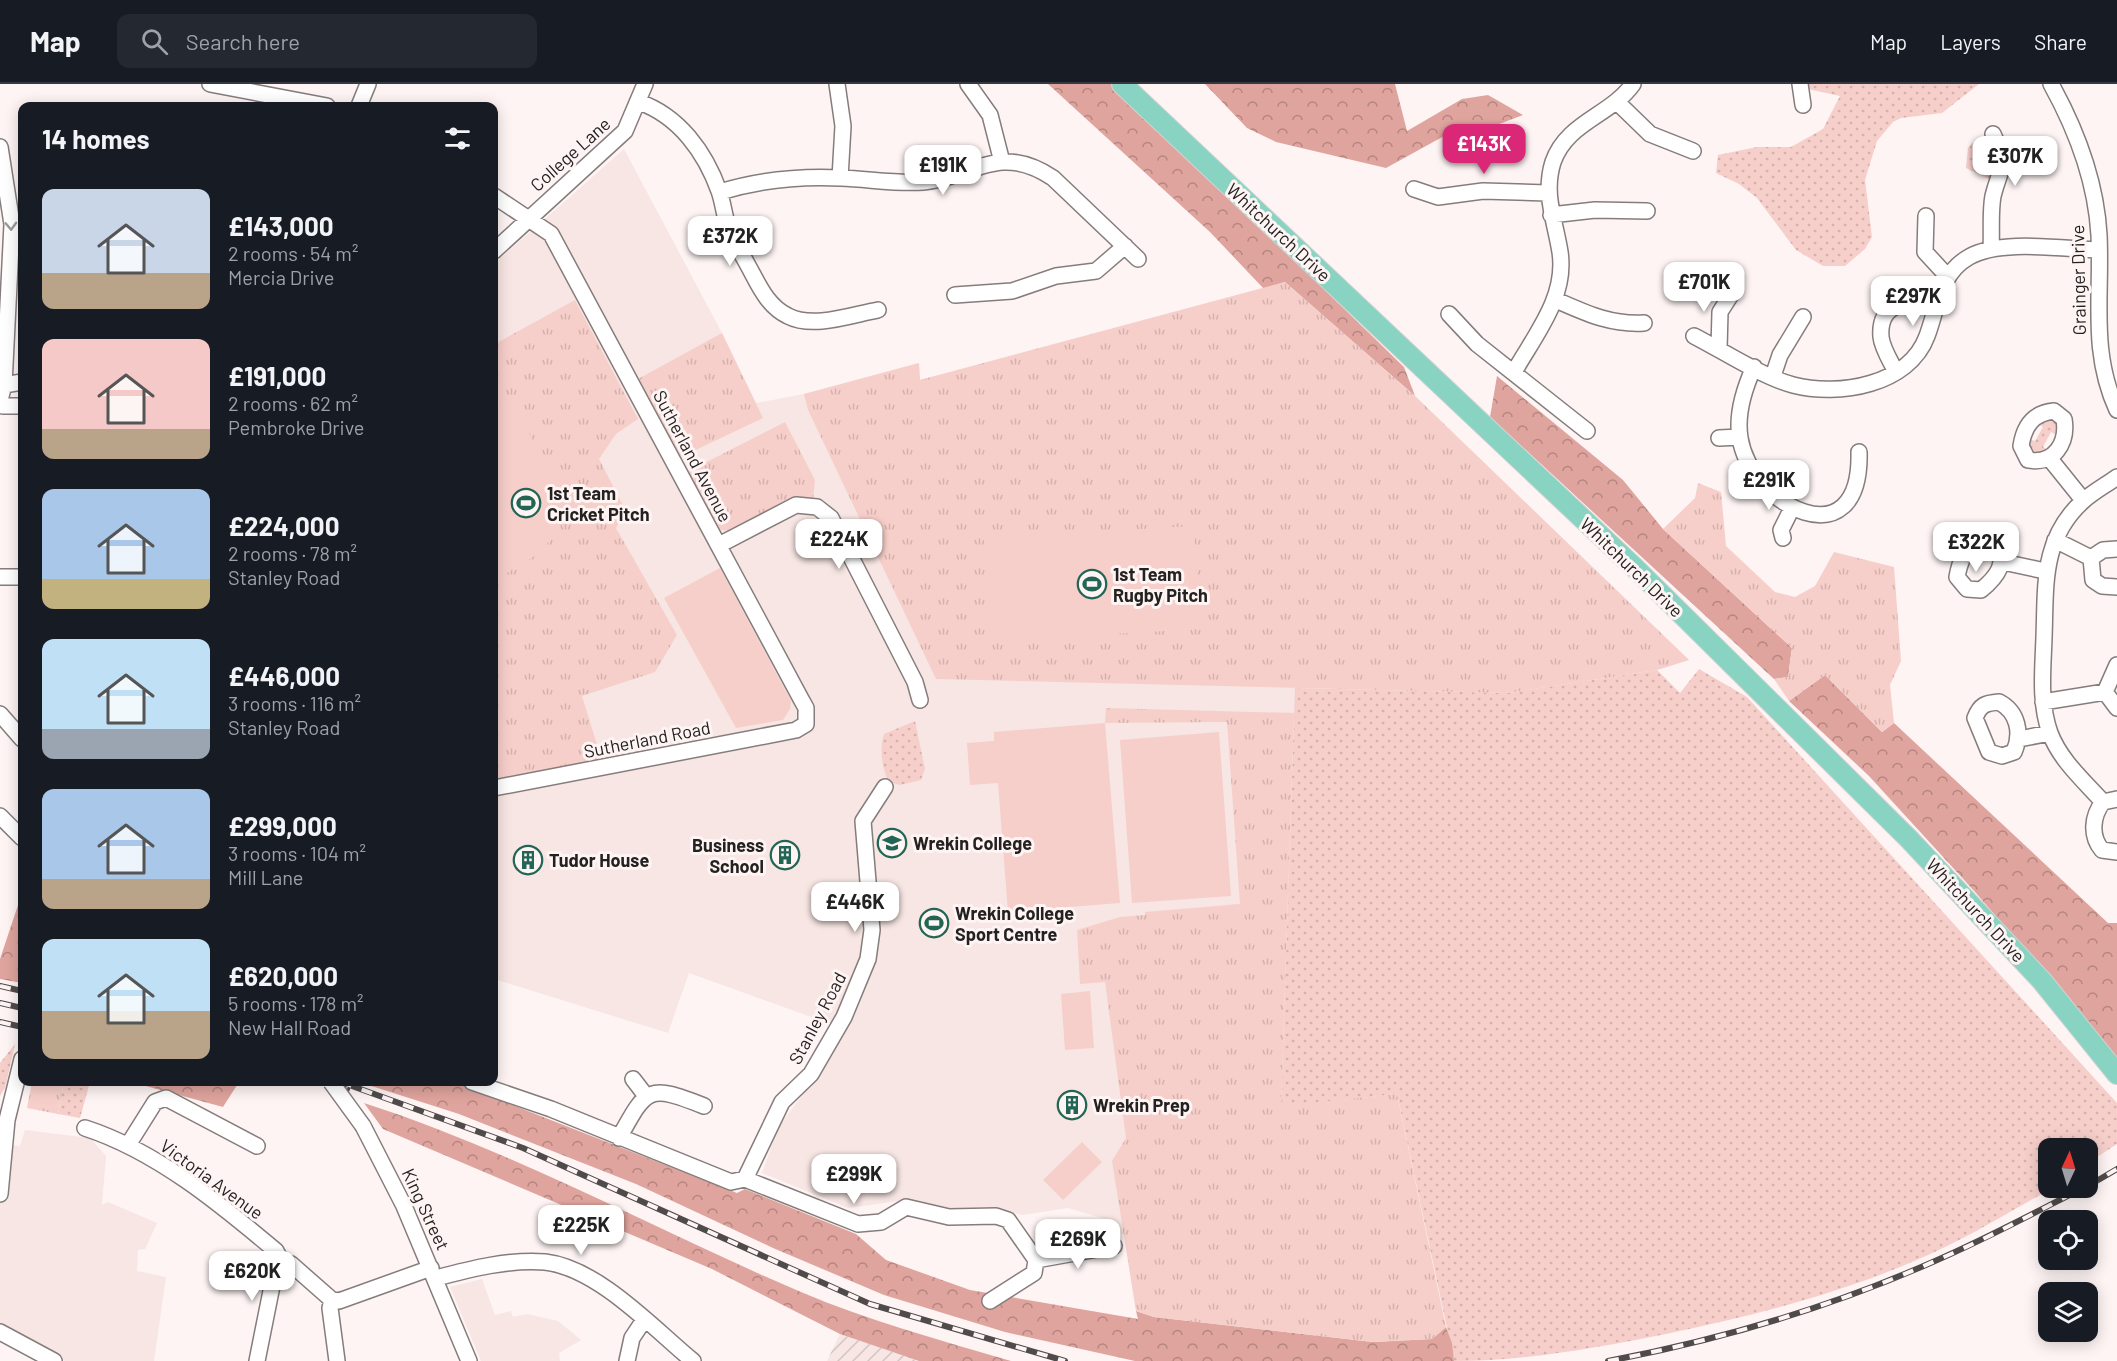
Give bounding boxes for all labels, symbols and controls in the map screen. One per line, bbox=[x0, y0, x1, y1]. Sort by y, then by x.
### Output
search box bbox=[117, 14, 537, 68]
text: Map bbox=[30, 24, 81, 58]
icon: search bbox=[138, 25, 171, 58]
text: Search here bbox=[186, 28, 300, 54]
text: Map bbox=[1870, 29, 1907, 54]
text: Layers bbox=[1940, 29, 2001, 54]
text: Share bbox=[2034, 29, 2087, 54]
street label: College Lane bbox=[525, 112, 615, 196]
icon: filters bbox=[441, 122, 474, 155]
text: 14 homes bbox=[42, 123, 149, 154]
pin: £143K bbox=[1442, 124, 1526, 175]
text: £143K bbox=[1457, 131, 1511, 155]
pin: £307K bbox=[1973, 136, 2057, 187]
text: £307K bbox=[1987, 143, 2043, 167]
pin: £191K bbox=[901, 145, 985, 196]
text: £191K bbox=[918, 152, 968, 176]
street label: Whitchurch Drive bbox=[1222, 178, 1336, 286]
text: £143,000 bbox=[228, 210, 334, 241]
icon: home bbox=[90, 213, 162, 285]
pin: £372K bbox=[688, 216, 772, 267]
one-way arrow bbox=[5, 221, 18, 230]
text: £372K bbox=[702, 223, 758, 247]
street label: Grainger Drive bbox=[2066, 225, 2090, 335]
text: 2 rooms · 54 m² bbox=[228, 241, 358, 265]
pin: £701K bbox=[1662, 262, 1746, 313]
text: Mercia Drive bbox=[228, 265, 334, 289]
text: £701K bbox=[1678, 269, 1730, 293]
pin: £297K bbox=[1871, 276, 1955, 327]
text: £297K bbox=[1885, 283, 1941, 307]
text: £191,000 bbox=[228, 360, 326, 391]
icon: home bbox=[90, 363, 162, 435]
street label: Sutherland Avenue bbox=[649, 386, 737, 526]
text: 2 rooms · 62 m² bbox=[228, 391, 358, 415]
text: Pembroke Drive bbox=[228, 415, 365, 439]
pin: £291K bbox=[1727, 460, 1811, 511]
text: £291K bbox=[1742, 467, 1796, 491]
place label: 1st Team Cricket Pitch bbox=[547, 482, 649, 525]
sports icon: 1st Team Cricket Pitch bbox=[510, 487, 542, 519]
text: £224,000 bbox=[228, 510, 339, 541]
street label: Whitchurch Drive bbox=[1576, 512, 1688, 622]
icon: home bbox=[90, 513, 162, 585]
pin: £224K bbox=[797, 519, 881, 570]
pin: £322K bbox=[1934, 522, 2018, 573]
text: £224K bbox=[809, 526, 869, 550]
text: £322K bbox=[1947, 529, 2005, 553]
text: 2 rooms · 78 m² bbox=[228, 541, 357, 565]
place label: 1st Team Rugby Pitch bbox=[1113, 563, 1208, 606]
text: Stanley Road bbox=[228, 565, 340, 589]
sports icon: 1st Team Rugby Pitch bbox=[1076, 568, 1108, 600]
text: £446,000 bbox=[228, 660, 340, 691]
icon: home bbox=[90, 663, 162, 735]
text: 3 rooms · 116 m² bbox=[228, 691, 361, 715]
text: Stanley Road bbox=[228, 715, 340, 739]
street label: Sutherland Road bbox=[582, 716, 712, 762]
text: £299,000 bbox=[228, 810, 337, 841]
icon: home bbox=[90, 813, 162, 885]
school or university icon: Wrekin College bbox=[876, 827, 908, 859]
place label: Wrekin College bbox=[913, 832, 1032, 854]
place label: Business School bbox=[692, 834, 764, 877]
building icon: Business School bbox=[769, 839, 801, 871]
text: 3 rooms · 104 m² bbox=[228, 841, 366, 865]
building icon: Tudor House bbox=[512, 844, 544, 876]
place label: Tudor House bbox=[549, 849, 649, 871]
street label: Whitchurch Drive bbox=[1922, 853, 2030, 967]
text: Mill Lane bbox=[228, 865, 303, 889]
pin: £446K bbox=[813, 882, 897, 933]
text: £446K bbox=[825, 889, 885, 913]
place label: Wrekin College Sport Centre bbox=[955, 902, 1074, 945]
sports icon: Wrekin College Sport Centre bbox=[918, 907, 950, 939]
text: £620,000 bbox=[228, 960, 338, 991]
icon: home bbox=[90, 963, 162, 1035]
street label: Stanley Road bbox=[784, 968, 850, 1068]
text: 5 rooms · 178 m² bbox=[228, 991, 364, 1015]
text: New Hall Road bbox=[228, 1015, 351, 1039]
building icon: Wrekin Prep bbox=[1056, 1089, 1088, 1121]
place label: Wrekin Prep bbox=[1093, 1094, 1190, 1116]
street label: Victoria Avenue bbox=[156, 1134, 268, 1224]
north arrow bbox=[2038, 1138, 2098, 1198]
map controls bbox=[2038, 1138, 2098, 1342]
pin: £299K bbox=[812, 1154, 896, 1205]
text: £299K bbox=[825, 1161, 883, 1185]
street label: King Street bbox=[398, 1165, 454, 1253]
pin: £225K bbox=[539, 1205, 623, 1256]
button: locate bbox=[2038, 1210, 2098, 1270]
text: £225K bbox=[552, 1212, 610, 1236]
pin: £269K bbox=[1036, 1219, 1120, 1270]
text: £269K bbox=[1049, 1226, 1107, 1250]
pin: £620K bbox=[210, 1251, 294, 1302]
text: £620K bbox=[223, 1258, 281, 1282]
button: layers bbox=[2038, 1282, 2098, 1342]

